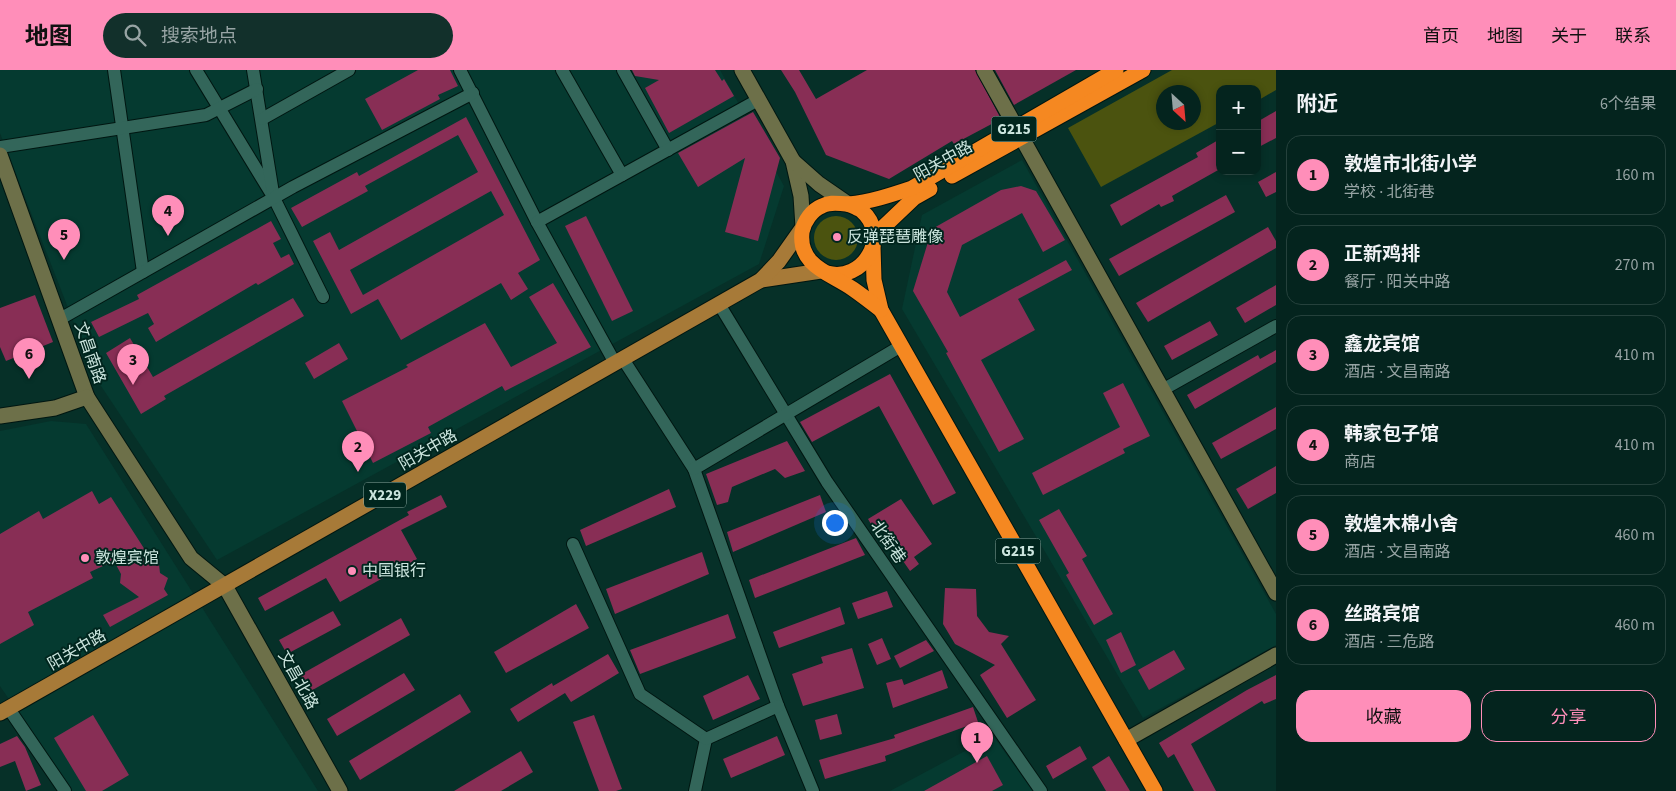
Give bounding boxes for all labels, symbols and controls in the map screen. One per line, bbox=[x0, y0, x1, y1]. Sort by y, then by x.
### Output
search box bbox=[103, 13, 453, 58]
text: 地图 bbox=[25, 19, 73, 54]
icon: search bbox=[121, 21, 149, 49]
text: 搜索地点 bbox=[161, 23, 237, 50]
text: 首页 bbox=[1423, 24, 1459, 49]
text: 地图 bbox=[1487, 24, 1523, 49]
text: 关于 bbox=[1551, 24, 1587, 49]
text: 联系 bbox=[1615, 24, 1651, 49]
north arrow bbox=[1156, 85, 1201, 130]
map controls bbox=[1216, 85, 1261, 175]
button: + bbox=[1216, 85, 1261, 130]
text: 附近 bbox=[1296, 89, 1338, 119]
text: 6个结果 bbox=[1600, 93, 1656, 115]
road number: G215 bbox=[992, 116, 1036, 142]
button: − bbox=[1216, 130, 1261, 175]
street label: 阳关中路 bbox=[910, 136, 976, 186]
text: 敦煌市北街小学 bbox=[1344, 151, 1477, 178]
text: 1 bbox=[1309, 164, 1317, 186]
text: 160 m bbox=[1615, 164, 1655, 186]
text: 学校 · 北街巷 bbox=[1344, 181, 1434, 203]
pin: 4 bbox=[152, 195, 184, 236]
pin: 5 bbox=[48, 219, 80, 260]
place label: 反弹琵琶雕像 bbox=[847, 226, 943, 248]
marker: 反弹琵琶雕像 bbox=[831, 231, 843, 243]
text: 正新鸡排 bbox=[1344, 241, 1420, 268]
text: 2 bbox=[1309, 254, 1317, 276]
text: 270 m bbox=[1615, 254, 1655, 276]
text: 餐厅 · 阳关中路 bbox=[1344, 271, 1450, 293]
street label: 文昌南路 bbox=[69, 319, 111, 387]
text: 鑫龙宾馆 bbox=[1344, 331, 1420, 358]
pin: 6 bbox=[13, 338, 45, 379]
pin: 3 bbox=[117, 344, 149, 385]
text: 3 bbox=[1309, 344, 1317, 366]
text: 410 m bbox=[1615, 344, 1655, 366]
text: 酒店 · 文昌南路 bbox=[1344, 361, 1450, 383]
text: 韩家包子馆 bbox=[1344, 421, 1439, 448]
street label: 阳关中路 bbox=[395, 424, 461, 476]
pin: 2 bbox=[342, 431, 374, 472]
text: 4 bbox=[1309, 434, 1317, 456]
text: 410 m bbox=[1615, 434, 1655, 456]
text: 商店 bbox=[1344, 451, 1376, 473]
road number: X229 bbox=[364, 482, 406, 508]
your location bbox=[822, 510, 848, 536]
text: 敦煌木棉小舍 bbox=[1344, 511, 1458, 538]
street label: 北街巷 bbox=[865, 516, 911, 568]
text: 5 bbox=[1309, 524, 1317, 546]
text: 460 m bbox=[1615, 524, 1655, 546]
road number: G215 bbox=[996, 538, 1040, 564]
text: 酒店 · 文昌南路 bbox=[1344, 541, 1450, 563]
place label: 敦煌宾馆 bbox=[95, 547, 159, 569]
marker: 敦煌宾馆 bbox=[79, 552, 91, 564]
place label: 中国银行 bbox=[362, 560, 426, 582]
marker: 中国银行 bbox=[346, 565, 358, 577]
text: 丝路宾馆 bbox=[1344, 601, 1420, 628]
text: 6 bbox=[1309, 614, 1317, 636]
text: 460 m bbox=[1615, 614, 1655, 636]
street label: 阳关中路 bbox=[44, 624, 110, 676]
text: 酒店 · 三危路 bbox=[1344, 631, 1434, 653]
street label: 文昌北路 bbox=[273, 647, 323, 713]
button: 收藏 bbox=[1296, 690, 1471, 742]
button: 分享 bbox=[1481, 690, 1656, 742]
pin: 1 bbox=[961, 722, 993, 763]

